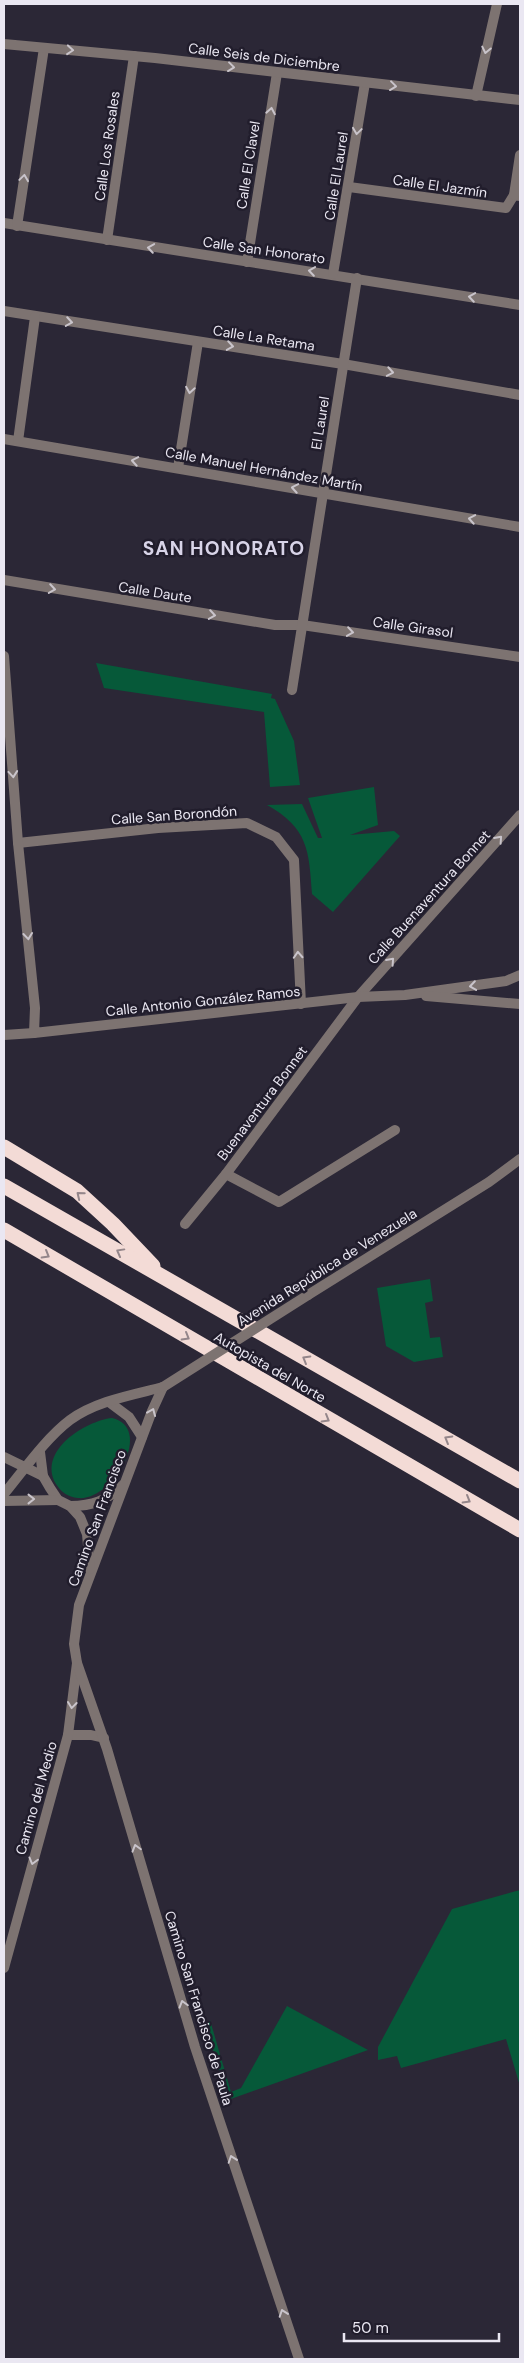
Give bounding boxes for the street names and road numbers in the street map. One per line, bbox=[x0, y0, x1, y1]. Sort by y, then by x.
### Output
street label: Calle Seis de Diciembre bbox=[187, 39, 341, 75]
street label: Calle Los Rosales bbox=[90, 90, 124, 202]
street label: Calle El Clavel bbox=[232, 120, 264, 210]
street label: Calle El Laurel bbox=[320, 130, 352, 222]
street label: Calle El Jazmín bbox=[392, 170, 488, 202]
street label: Calle San Honorato bbox=[202, 232, 326, 268]
street label: Calle La Retama bbox=[212, 321, 316, 355]
street label: El Laurel bbox=[307, 395, 333, 451]
street label: Calle Manuel Hernández Martín bbox=[164, 443, 364, 495]
street label: Calle Daute bbox=[117, 577, 193, 607]
street label: Calle Girasol bbox=[372, 612, 454, 642]
street label: Calle San Borondón bbox=[110, 802, 238, 828]
street label: Calle Buenaventura Bonnet bbox=[364, 826, 494, 968]
street label: Calle Antonio González Ramos bbox=[105, 982, 301, 1020]
street label: Buenaventura Bonnet bbox=[213, 1042, 311, 1164]
street label: Avenida República de Venezuela bbox=[234, 1204, 420, 1330]
street label: Autopista del Norte bbox=[211, 1328, 329, 1406]
street label: Camino San Francisco bbox=[64, 1447, 130, 1589]
street label: Camino del Medio bbox=[11, 1739, 61, 1857]
street label: Camino San Francisco de Paula bbox=[161, 1909, 237, 2107]

